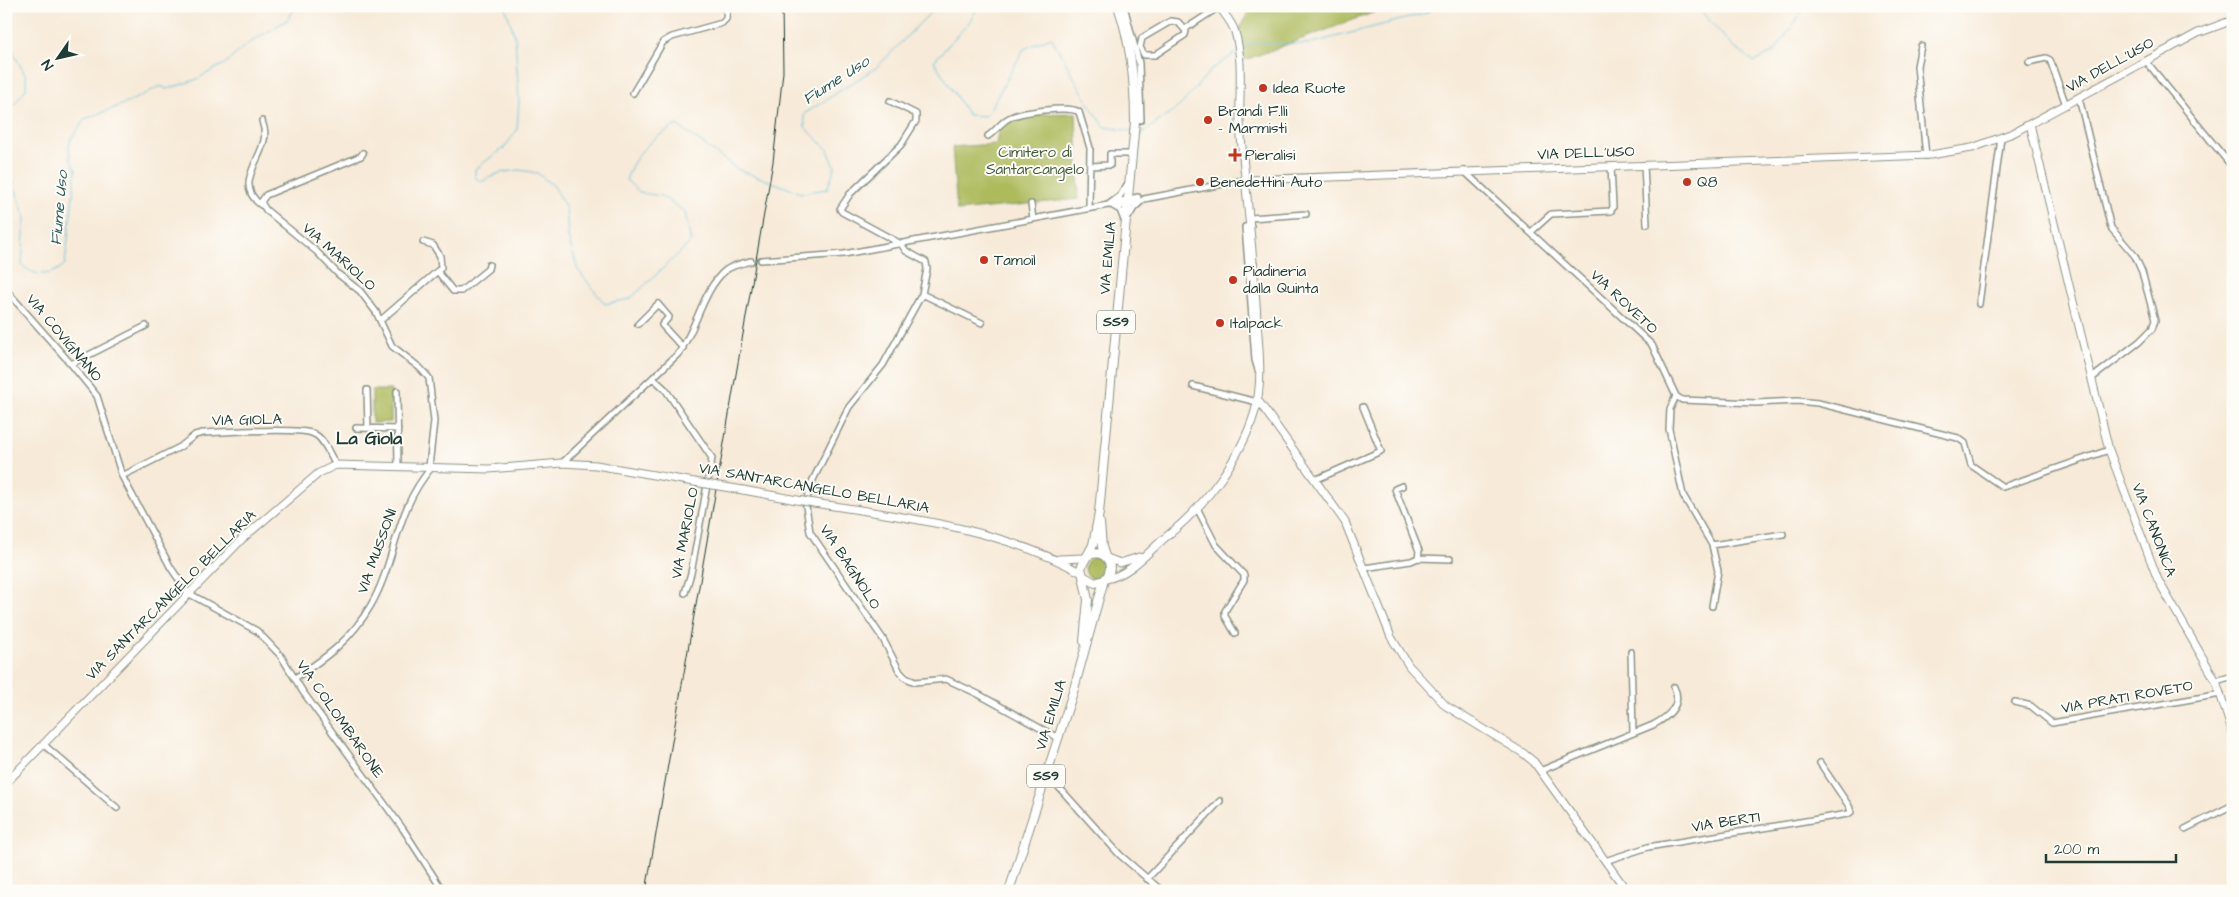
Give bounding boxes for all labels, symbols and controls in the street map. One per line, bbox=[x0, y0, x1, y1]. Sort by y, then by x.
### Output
north arrow bbox=[32, 32, 82, 82]
street label: VIA DELL'USO bbox=[2062, 32, 2158, 98]
water label: Fiume Uso bbox=[798, 50, 874, 110]
text: N bbox=[37, 55, 59, 74]
place label: Idea Ruote bbox=[1273, 78, 1346, 99]
marker: Idea Ruote bbox=[1257, 82, 1269, 94]
place label: Brandi F.lli - Marmisti bbox=[1218, 101, 1288, 139]
marker: Brandi F.lli - Marmisti bbox=[1202, 114, 1214, 126]
street label: VIA DELL'USO bbox=[1537, 141, 1635, 165]
park label: Cimitero di Santarcangelo bbox=[986, 142, 1085, 181]
place label: Pieralisi bbox=[1245, 145, 1296, 166]
marker: Pieralisi bbox=[1229, 149, 1241, 161]
water label: Fiume Uso bbox=[45, 169, 73, 246]
place label: Benedettini Auto bbox=[1210, 172, 1323, 193]
place label: Q8 bbox=[1697, 172, 1718, 193]
marker: Benedettini Auto bbox=[1194, 176, 1206, 188]
marker: Q8 bbox=[1681, 176, 1693, 188]
street label: VIA MARIOLO bbox=[298, 218, 380, 296]
street label: VIA EMILIA bbox=[1094, 220, 1122, 295]
place label: Tamoil bbox=[994, 250, 1036, 271]
marker: Tamoil bbox=[978, 254, 990, 266]
place label: Piadineria dalla Quinta bbox=[1243, 261, 1319, 299]
street label: VIA ROVETO bbox=[1585, 265, 1663, 339]
marker: Piadineria dalla Quinta bbox=[1227, 274, 1239, 286]
street label: VIA COVIGNANO bbox=[21, 290, 107, 386]
road number: SS9 bbox=[1097, 311, 1135, 334]
place label: Italpack bbox=[1230, 313, 1283, 334]
marker: Italpack bbox=[1214, 317, 1226, 329]
street label: VIA GIOLA bbox=[212, 409, 283, 431]
district label: La Giola bbox=[336, 426, 403, 451]
street label: VIA SANTARCANGELO BELLARIA bbox=[697, 457, 931, 519]
street label: VIA CANONICA bbox=[2126, 480, 2182, 580]
street label: VIA MARIOLO bbox=[666, 485, 704, 581]
street label: VIA SANTARCANGELO BELLARIA bbox=[81, 505, 261, 685]
street label: VIA MUSSONI bbox=[352, 506, 402, 596]
street label: VIA BAGNOLO bbox=[815, 520, 885, 614]
street label: VIA COLOMBARONE bbox=[291, 656, 389, 782]
street label: VIA PRATI ROVETO bbox=[2060, 675, 2194, 719]
street label: VIA EMILIA bbox=[1030, 677, 1072, 753]
road number: SS9 bbox=[1027, 764, 1065, 788]
street label: VIA BERTI bbox=[1690, 806, 1762, 838]
scale bar bbox=[2046, 832, 2176, 864]
text: 200 m bbox=[2054, 839, 2100, 860]

